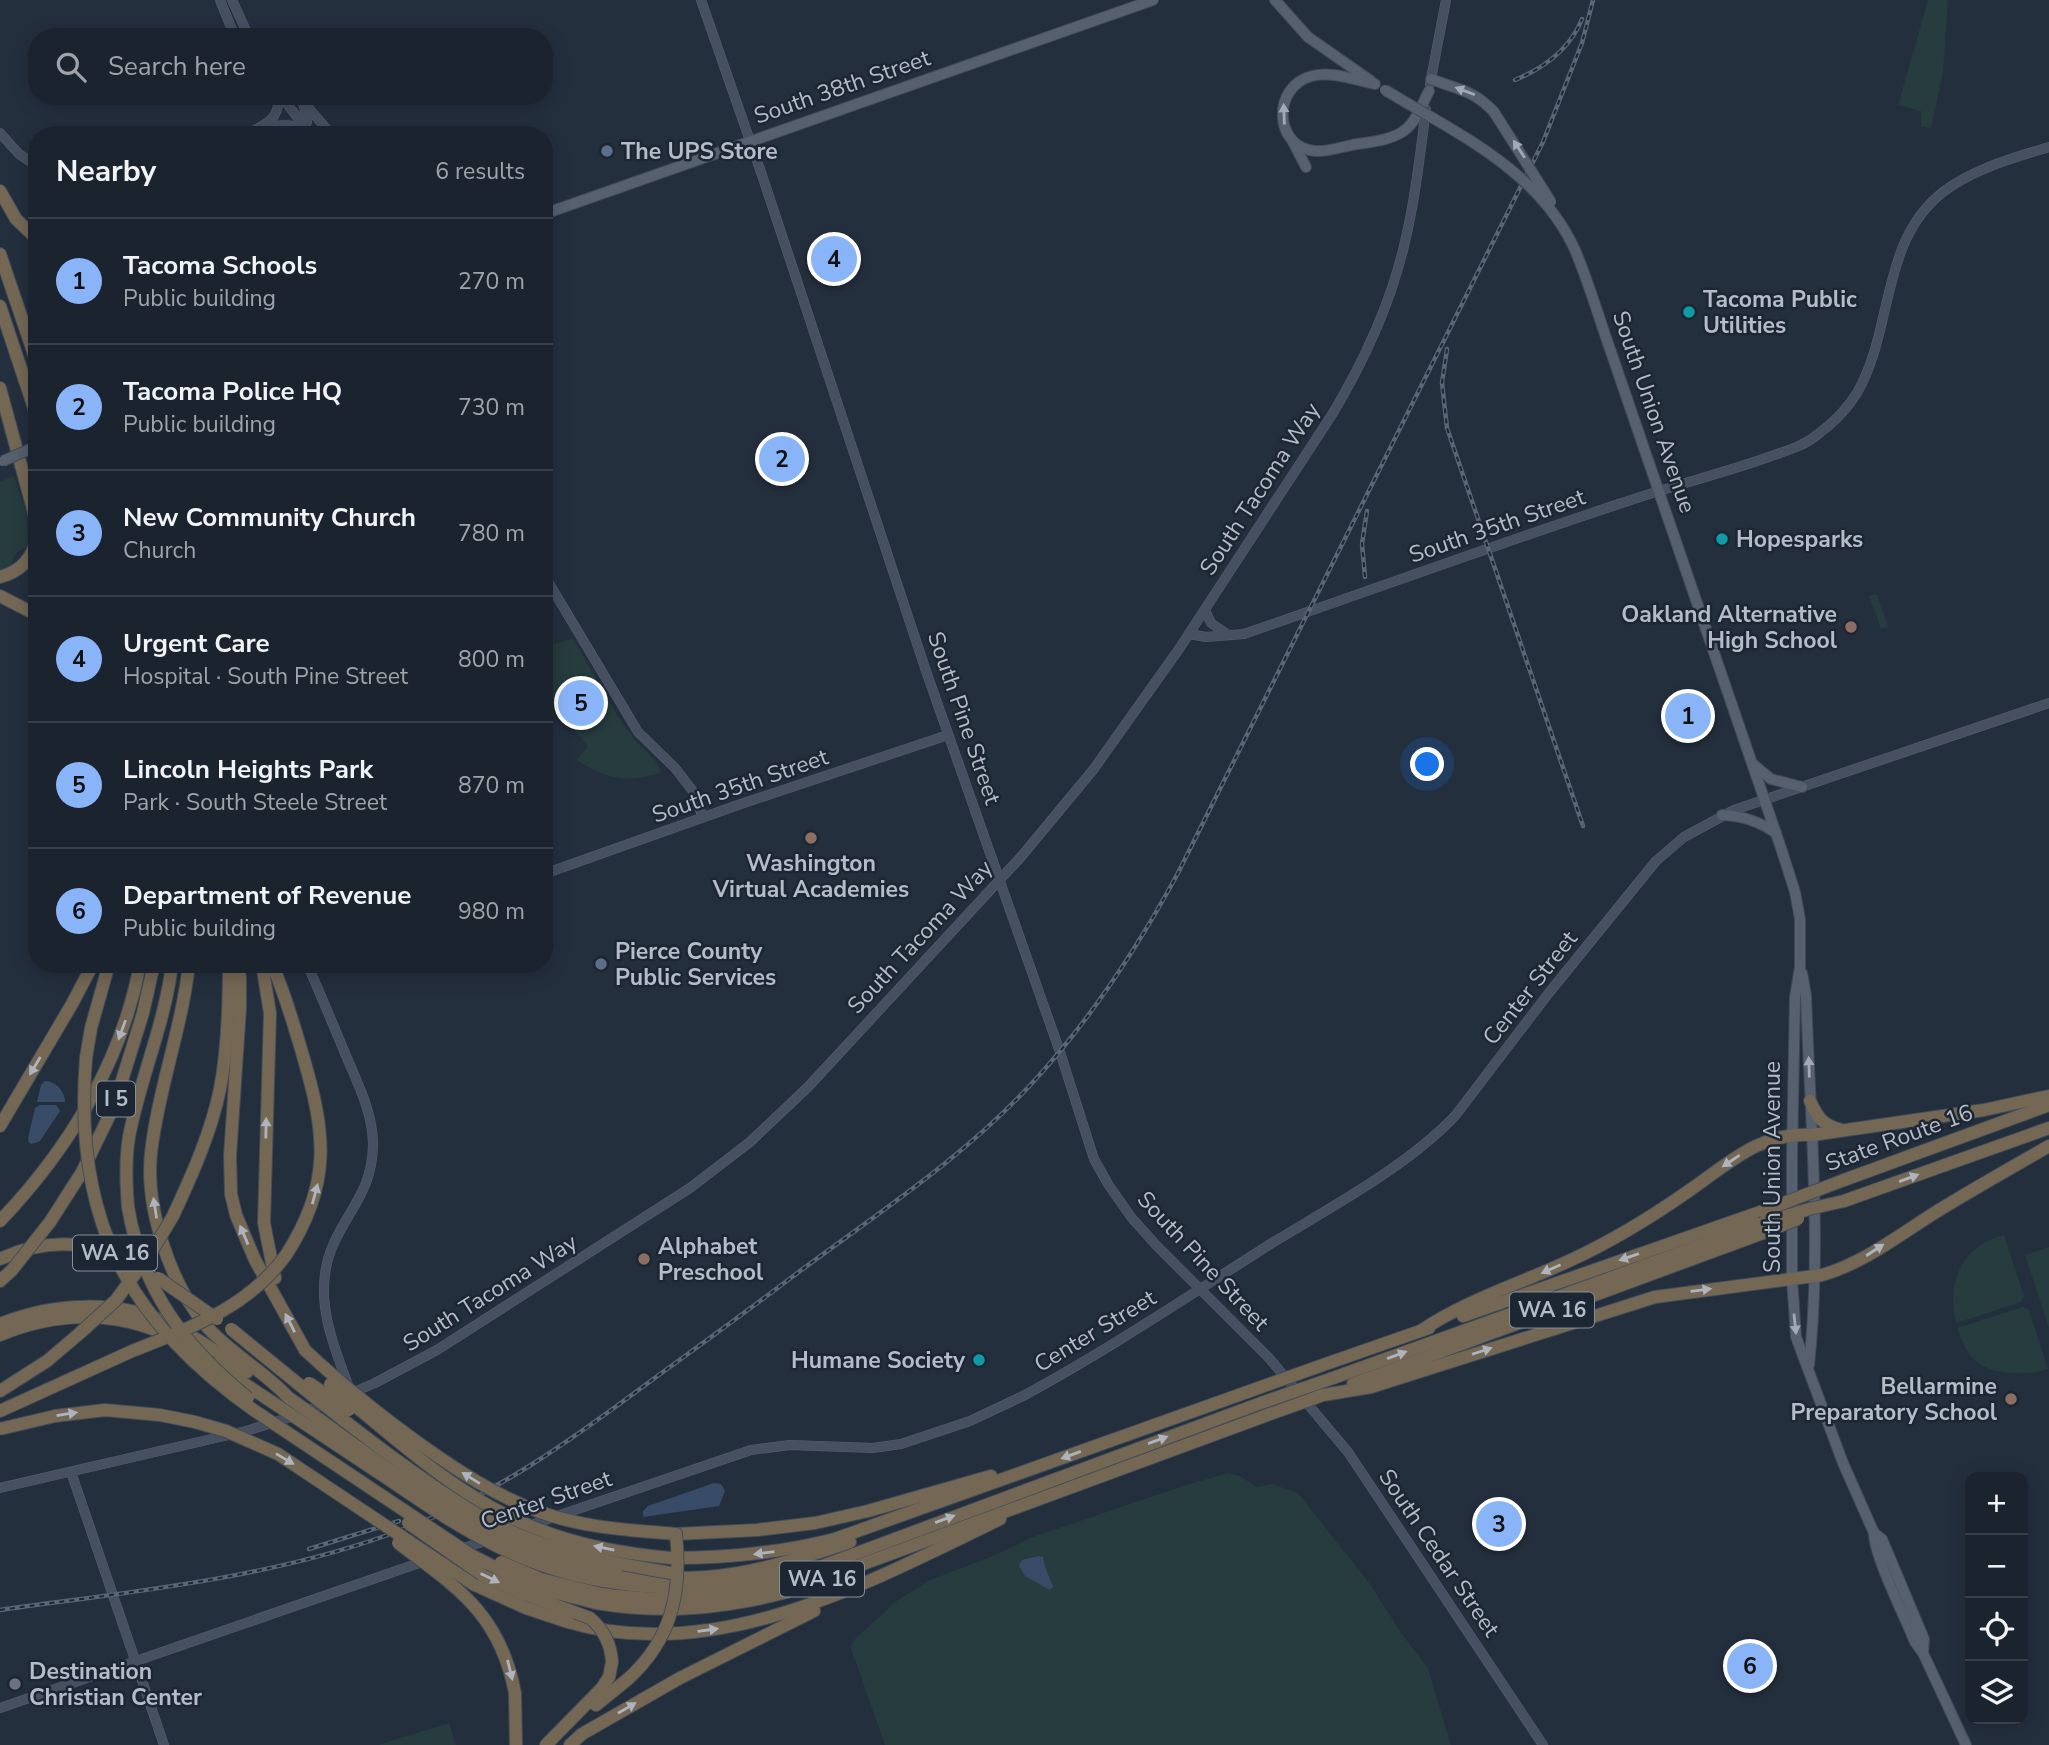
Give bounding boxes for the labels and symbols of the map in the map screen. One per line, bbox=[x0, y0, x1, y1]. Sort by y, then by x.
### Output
street label: South 38th Street bbox=[750, 42, 935, 132]
one-way arrow bbox=[1454, 86, 1475, 97]
one-way arrow bbox=[1278, 103, 1290, 125]
place label: The UPS Store bbox=[621, 136, 778, 167]
one-way arrow bbox=[1512, 139, 1525, 159]
marker: The UPS Store bbox=[599, 143, 615, 159]
pin: 4 bbox=[811, 233, 857, 285]
place label: Tacoma Public Utilities bbox=[1703, 284, 1857, 341]
marker: Tacoma Public Utilities bbox=[1681, 304, 1697, 320]
street label: South Union Avenue bbox=[1605, 307, 1703, 517]
street label: South Tacoma Way bbox=[1193, 397, 1328, 581]
pin: 2 bbox=[759, 433, 805, 485]
street label: South 35th Street bbox=[1405, 481, 1590, 571]
place label: Hopesparks bbox=[1736, 524, 1863, 555]
marker: Hopesparks bbox=[1714, 531, 1730, 547]
place label: Oakland Alternative High School bbox=[1621, 599, 1838, 656]
marker: Oakland Alternative High School bbox=[1843, 619, 1859, 635]
street label: South Pine Street bbox=[920, 628, 1008, 809]
pin: 5 bbox=[558, 677, 604, 729]
pin: 1 bbox=[1665, 690, 1711, 742]
street label: South 35th Street bbox=[648, 741, 833, 831]
your location bbox=[1410, 747, 1444, 781]
marker: Washington Virtual Academies bbox=[803, 830, 819, 846]
place label: Washington Virtual Academies bbox=[712, 848, 909, 905]
street label: South Tacoma Way bbox=[840, 853, 1000, 1021]
street label: Center Street bbox=[1476, 924, 1585, 1052]
place label: Pierce County Public Services bbox=[615, 936, 776, 993]
marker: Pierce County Public Services bbox=[593, 956, 609, 972]
one-way arrow bbox=[116, 1019, 127, 1040]
one-way arrow bbox=[1804, 1056, 1815, 1078]
one-way arrow bbox=[29, 1057, 42, 1076]
street label: South Union Avenue bbox=[1757, 1061, 1788, 1273]
road number: I 5 bbox=[97, 1082, 135, 1116]
street label: State Route 16 bbox=[1821, 1097, 1977, 1179]
one-way arrow bbox=[261, 1117, 272, 1139]
one-way arrow bbox=[1721, 1154, 1741, 1167]
one-way arrow bbox=[1898, 1173, 1919, 1184]
one-way arrow bbox=[310, 1183, 320, 1204]
street label: South Pine Street bbox=[1130, 1184, 1277, 1338]
one-way arrow bbox=[149, 1197, 160, 1219]
one-way arrow bbox=[239, 1224, 250, 1245]
street label: South Tacoma Way bbox=[397, 1227, 583, 1359]
place label: Alphabet Preschool bbox=[658, 1231, 764, 1288]
road number: WA 16 bbox=[73, 1236, 157, 1270]
one-way arrow bbox=[1866, 1244, 1885, 1257]
marker: Alphabet Preschool bbox=[636, 1251, 652, 1267]
one-way arrow bbox=[1619, 1252, 1640, 1263]
one-way arrow bbox=[1541, 1263, 1561, 1275]
street label: Center Street bbox=[1028, 1282, 1163, 1380]
one-way arrow bbox=[1690, 1285, 1712, 1296]
road number: WA 16 bbox=[1510, 1292, 1594, 1328]
one-way arrow bbox=[284, 1313, 295, 1333]
one-way arrow bbox=[1790, 1313, 1801, 1335]
place label: Humane Society bbox=[791, 1345, 966, 1376]
one-way arrow bbox=[1472, 1346, 1493, 1356]
one-way arrow bbox=[1387, 1349, 1408, 1360]
marker: Humane Society bbox=[971, 1352, 987, 1368]
place label: Bellarmine Preparatory School bbox=[1790, 1371, 1998, 1428]
marker: Bellarmine Preparatory School bbox=[2003, 1391, 2019, 1407]
one-way arrow bbox=[56, 1409, 78, 1420]
one-way arrow bbox=[1148, 1435, 1169, 1446]
one-way arrow bbox=[1060, 1450, 1081, 1461]
one-way arrow bbox=[276, 1453, 295, 1466]
street label: Center Street bbox=[476, 1463, 617, 1537]
street label: South Cedar Street bbox=[1371, 1463, 1507, 1644]
one-way arrow bbox=[461, 1472, 480, 1485]
pin: 3 bbox=[1476, 1498, 1522, 1550]
one-way arrow bbox=[935, 1513, 956, 1524]
one-way arrow bbox=[593, 1543, 615, 1554]
one-way arrow bbox=[753, 1548, 775, 1559]
road number: WA 16 bbox=[780, 1562, 864, 1596]
one-way arrow bbox=[480, 1573, 500, 1584]
one-way arrow bbox=[697, 1624, 719, 1635]
pin: 6 bbox=[1727, 1640, 1773, 1692]
place label: Destination Christian Center bbox=[29, 1656, 202, 1713]
one-way arrow bbox=[505, 1659, 516, 1681]
marker: Destination Christian Center bbox=[7, 1676, 23, 1692]
one-way arrow bbox=[617, 1702, 636, 1714]

